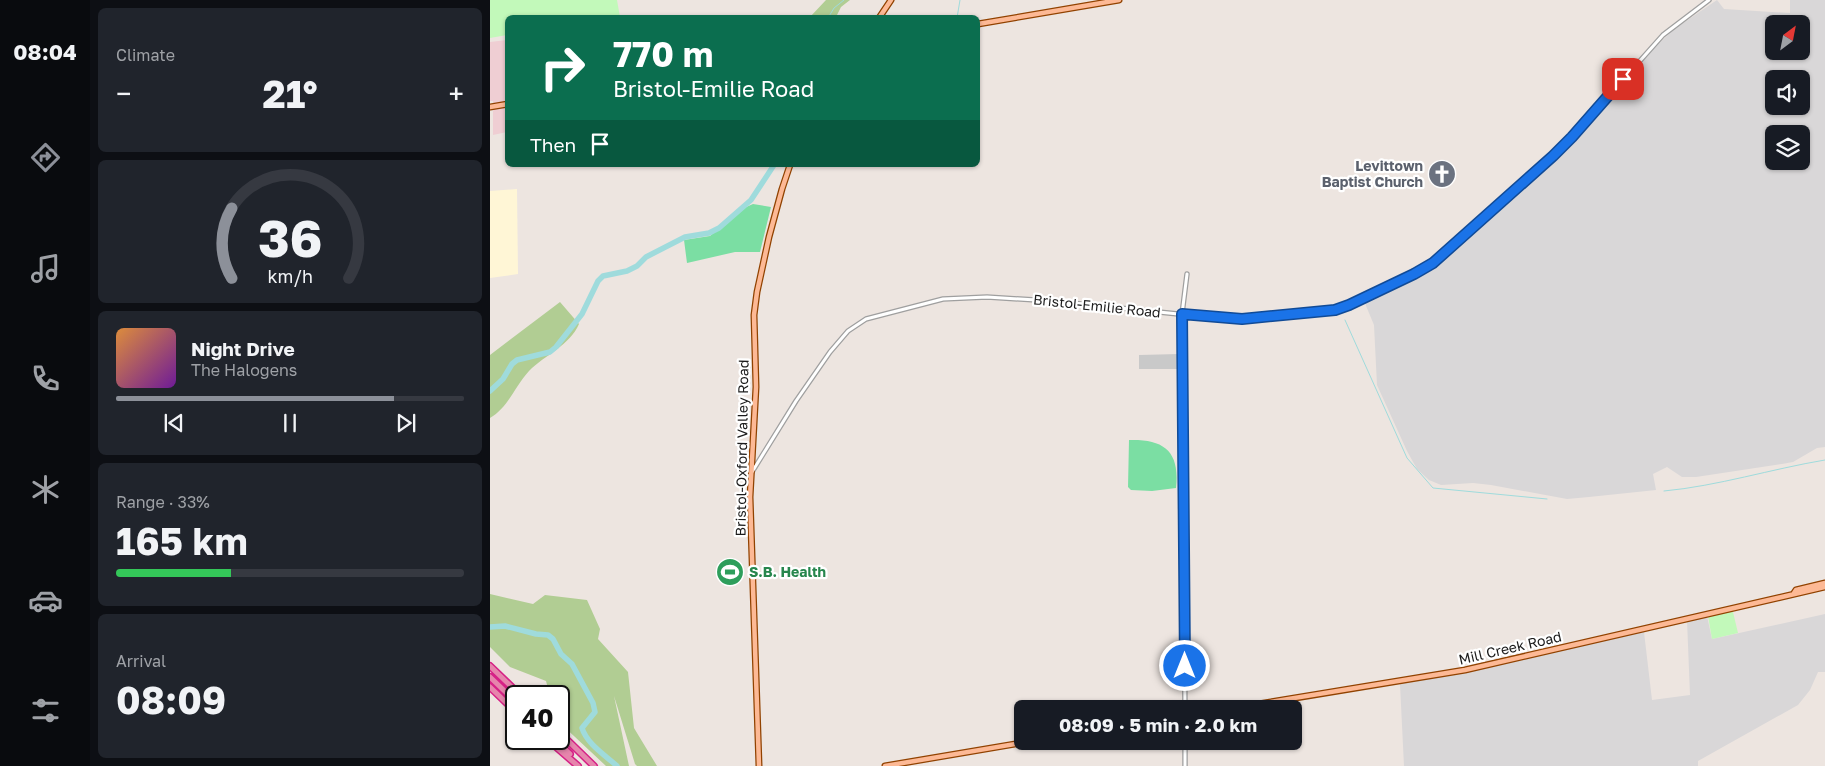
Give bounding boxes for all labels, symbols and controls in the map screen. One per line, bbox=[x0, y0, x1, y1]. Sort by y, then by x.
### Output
north arrow bbox=[1765, 15, 1810, 60]
map controls bbox=[1765, 15, 1810, 170]
text: 770 m bbox=[613, 33, 713, 75]
icon: right bbox=[530, 35, 595, 100]
text: 08:04 bbox=[13, 38, 77, 65]
text: Climate bbox=[116, 45, 175, 65]
pin bbox=[1602, 58, 1644, 100]
icon: arrive bbox=[1609, 65, 1637, 93]
button: sound bbox=[1765, 70, 1810, 115]
text: 21° bbox=[263, 71, 318, 116]
text: Bristol-Emilie Road bbox=[613, 75, 814, 102]
text: − bbox=[116, 77, 131, 110]
text: + bbox=[449, 77, 464, 110]
button: layers bbox=[1765, 125, 1810, 170]
icon: arrive bbox=[586, 130, 614, 158]
text: Then bbox=[530, 133, 576, 156]
icon: directions bbox=[28, 140, 63, 175]
place label: Levittown Baptist Church bbox=[1322, 157, 1423, 190]
church icon: Levittown Baptist Church bbox=[1427, 159, 1457, 189]
text: 36 bbox=[258, 206, 322, 268]
icon: music bbox=[28, 251, 63, 286]
text: km/h bbox=[267, 265, 313, 287]
street label: Bristol-Emilie Road bbox=[1032, 290, 1162, 321]
text: Night Drive bbox=[191, 337, 295, 360]
street label: Bristol-Oxford Valley Road bbox=[731, 359, 752, 536]
text: The Halogens bbox=[191, 360, 297, 380]
icon: phone bbox=[28, 361, 63, 396]
icon: previous bbox=[160, 409, 188, 437]
icon: pause bbox=[276, 409, 304, 437]
icon: next bbox=[392, 409, 420, 437]
icon: climate bbox=[28, 472, 63, 507]
text: Range · 33% bbox=[116, 492, 210, 512]
text: 165 km bbox=[116, 518, 248, 563]
sports icon: S.B. Health bbox=[715, 557, 745, 587]
place label: S.B. Health bbox=[749, 563, 826, 580]
icon: car bbox=[28, 583, 63, 618]
street label: Mill Creek Road bbox=[1457, 627, 1563, 668]
position arrow bbox=[1158, 639, 1210, 691]
text: Arrival bbox=[116, 651, 166, 671]
text: 08:09 bbox=[116, 677, 226, 722]
speed limit sign: 40 bbox=[505, 685, 570, 750]
icon: filters bbox=[28, 693, 63, 728]
text: 08:09 · 5 min · 2.0 km bbox=[1059, 713, 1257, 736]

